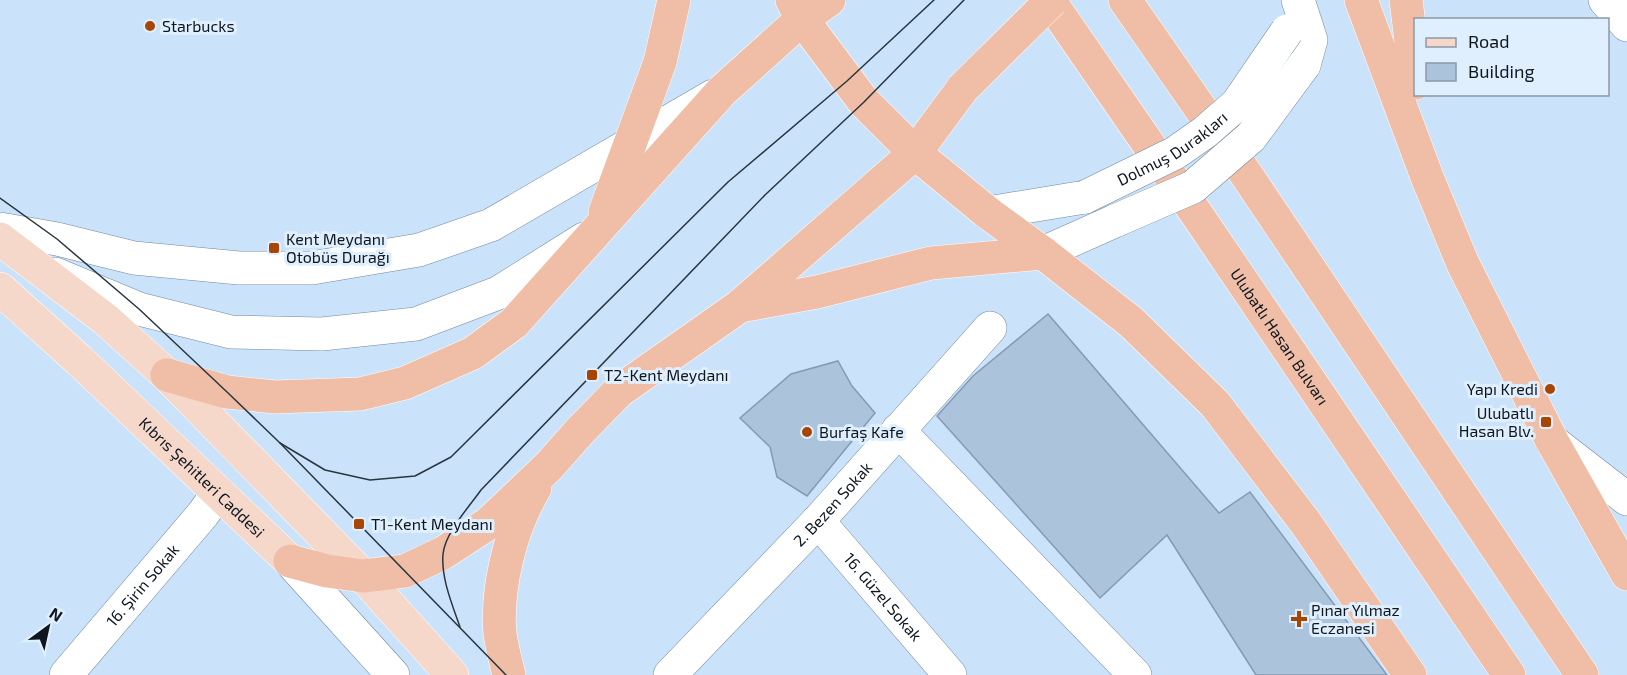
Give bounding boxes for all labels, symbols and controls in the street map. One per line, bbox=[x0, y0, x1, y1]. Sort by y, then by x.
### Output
place label: Starbucks bbox=[162, 16, 235, 35]
legend bbox=[1414, 18, 1609, 96]
marker: Starbucks bbox=[143, 19, 157, 33]
text: Road bbox=[1468, 30, 1509, 52]
text: Building bbox=[1468, 60, 1535, 82]
street label: Dolmuş Durakları bbox=[1114, 107, 1231, 189]
place label: Kent Meydanı Otobüs Durağı bbox=[286, 229, 390, 266]
marker: Kent Meydanı Otobüs Durağı bbox=[267, 241, 281, 255]
street label: Ulubatlı Hasan Bulvarı bbox=[1227, 264, 1333, 408]
place label: T2-Kent Meydanı bbox=[604, 365, 728, 384]
marker: T2-Kent Meydanı bbox=[585, 368, 599, 382]
place label: Yapı Kredi bbox=[1467, 379, 1538, 398]
marker: Yapı Kredi bbox=[1543, 382, 1557, 396]
place label: Ulubatlı Hasan Blv. bbox=[1459, 403, 1534, 440]
street label: Kıbrıs Şehitleri Caddesi bbox=[136, 413, 269, 541]
marker: Ulubatlı Hasan Blv. bbox=[1539, 415, 1553, 429]
place label: Burfaş Kafe bbox=[819, 422, 904, 442]
marker: Burfaş Kafe bbox=[800, 425, 814, 439]
street label: 2. Bezen Sokak bbox=[789, 457, 875, 550]
place label: T1-Kent Meydanı bbox=[371, 514, 493, 533]
marker: T1-Kent Meydanı bbox=[352, 517, 366, 531]
street label: 16. Şirin Sokak bbox=[102, 540, 182, 630]
street label: 16. Güzel Sokak bbox=[841, 549, 926, 644]
north arrow bbox=[18, 597, 78, 657]
place label: Pınar Yılmaz Eczanesi bbox=[1311, 600, 1400, 637]
text: N bbox=[46, 603, 66, 625]
marker: Pınar Yılmaz Eczanesi bbox=[1292, 612, 1306, 626]

